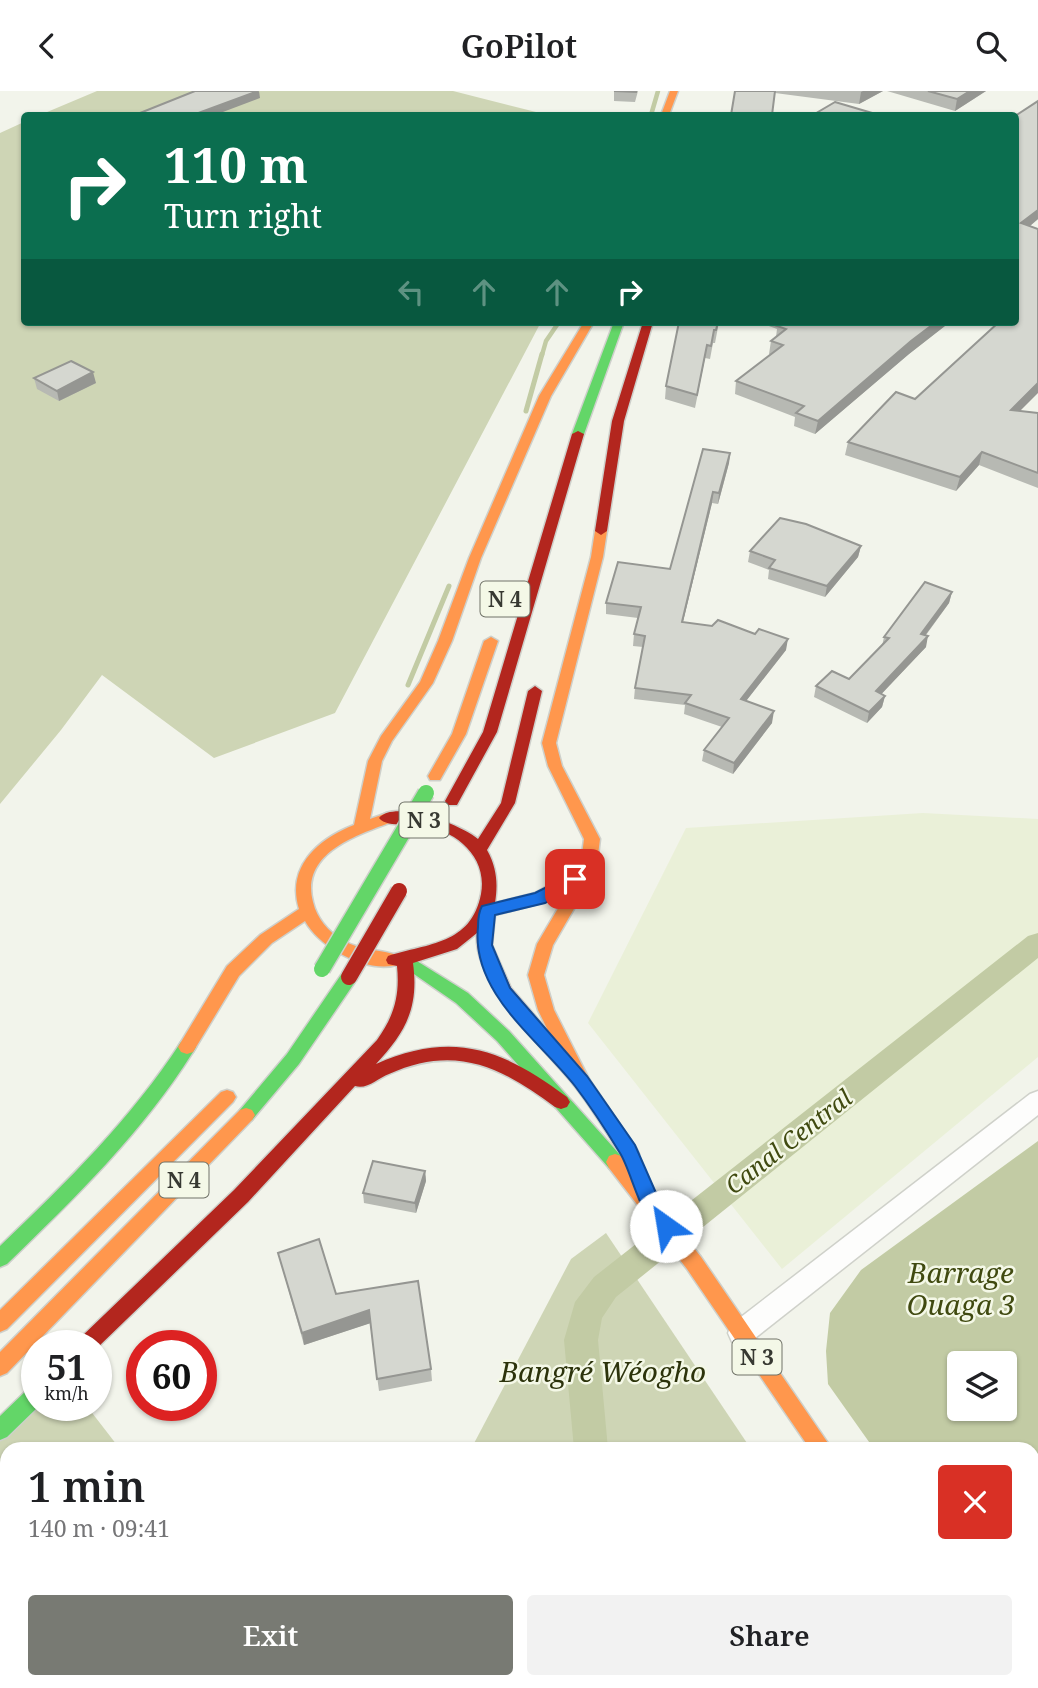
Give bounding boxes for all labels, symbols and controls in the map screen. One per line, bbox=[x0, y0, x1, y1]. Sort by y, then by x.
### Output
text: GoPilot bbox=[461, 24, 577, 67]
icon: back bbox=[28, 27, 66, 65]
icon: search bbox=[972, 27, 1010, 65]
text: 110 m bbox=[164, 131, 308, 197]
icon: right bbox=[49, 140, 140, 231]
text: Turn right bbox=[164, 194, 322, 237]
icon: left bbox=[392, 273, 430, 311]
icon: ahead bbox=[465, 273, 503, 311]
icon: ahead bbox=[538, 273, 576, 311]
icon: right bbox=[611, 273, 649, 311]
road number: N 4 bbox=[480, 581, 530, 617]
road number: N 3 bbox=[400, 803, 448, 837]
pin bbox=[545, 849, 605, 909]
icon: arrive bbox=[556, 860, 594, 898]
water label: Canal Central bbox=[718, 1081, 859, 1201]
road number: N 4 bbox=[160, 1163, 208, 1197]
position arrow bbox=[629, 1189, 703, 1263]
water label: Barrage Ouaga 3 bbox=[907, 1253, 1015, 1323]
speed limit sign: 60 bbox=[126, 1330, 217, 1421]
road number: N 3 bbox=[732, 1339, 782, 1375]
text: 51 bbox=[47, 1343, 86, 1390]
map controls bbox=[947, 1351, 1017, 1421]
button: layers bbox=[947, 1351, 1017, 1421]
park label: Bangré Wéogho bbox=[499, 1352, 706, 1390]
text: km/h bbox=[44, 1381, 89, 1405]
text: 1 min bbox=[28, 1457, 145, 1514]
button: close bbox=[938, 1465, 1012, 1539]
text: 140 m · 09:41 bbox=[28, 1512, 170, 1544]
button: Exit bbox=[28, 1595, 513, 1675]
button: Share bbox=[527, 1595, 1012, 1675]

